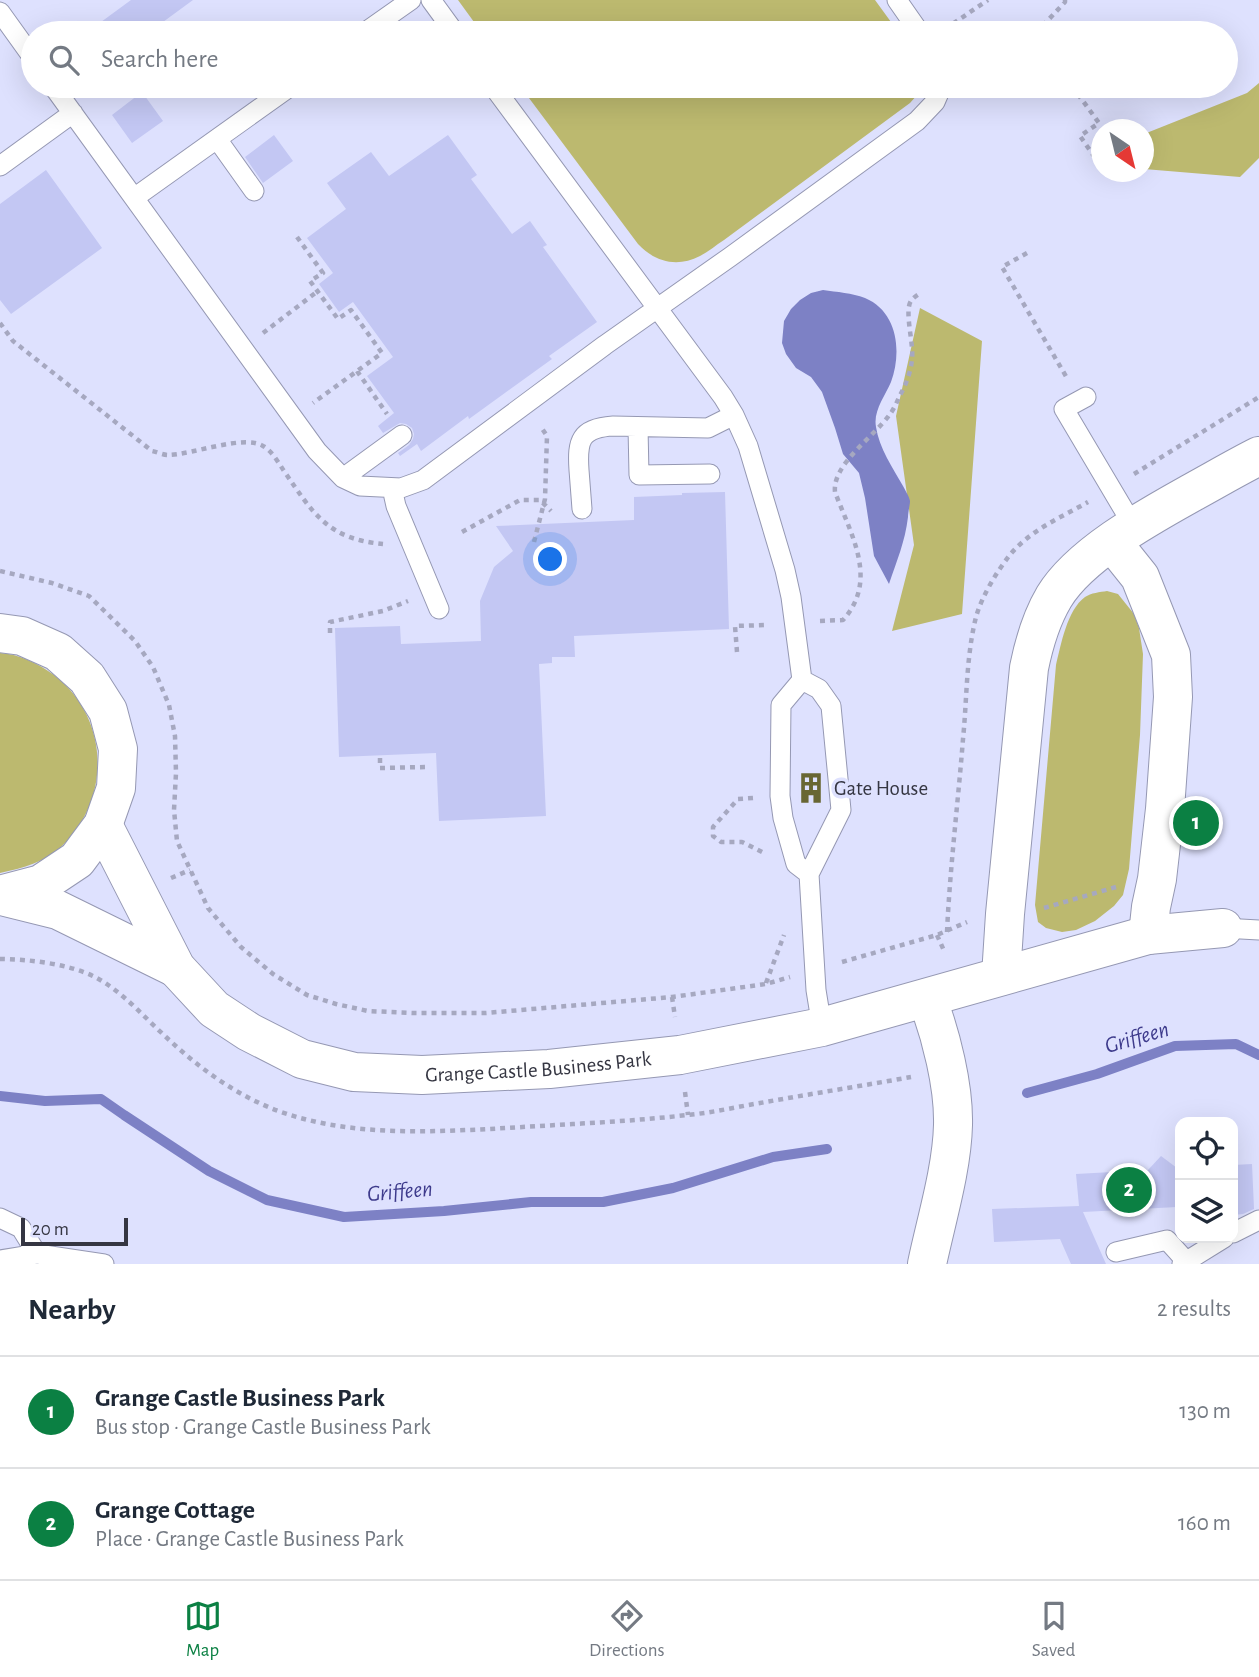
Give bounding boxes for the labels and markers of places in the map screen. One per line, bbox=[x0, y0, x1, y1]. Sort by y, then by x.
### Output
building icon: Gate House bbox=[794, 771, 828, 805]
place label: Gate House bbox=[834, 778, 928, 799]
pin: 1 bbox=[1173, 797, 1219, 849]
pin: 2 bbox=[1106, 1164, 1152, 1216]

